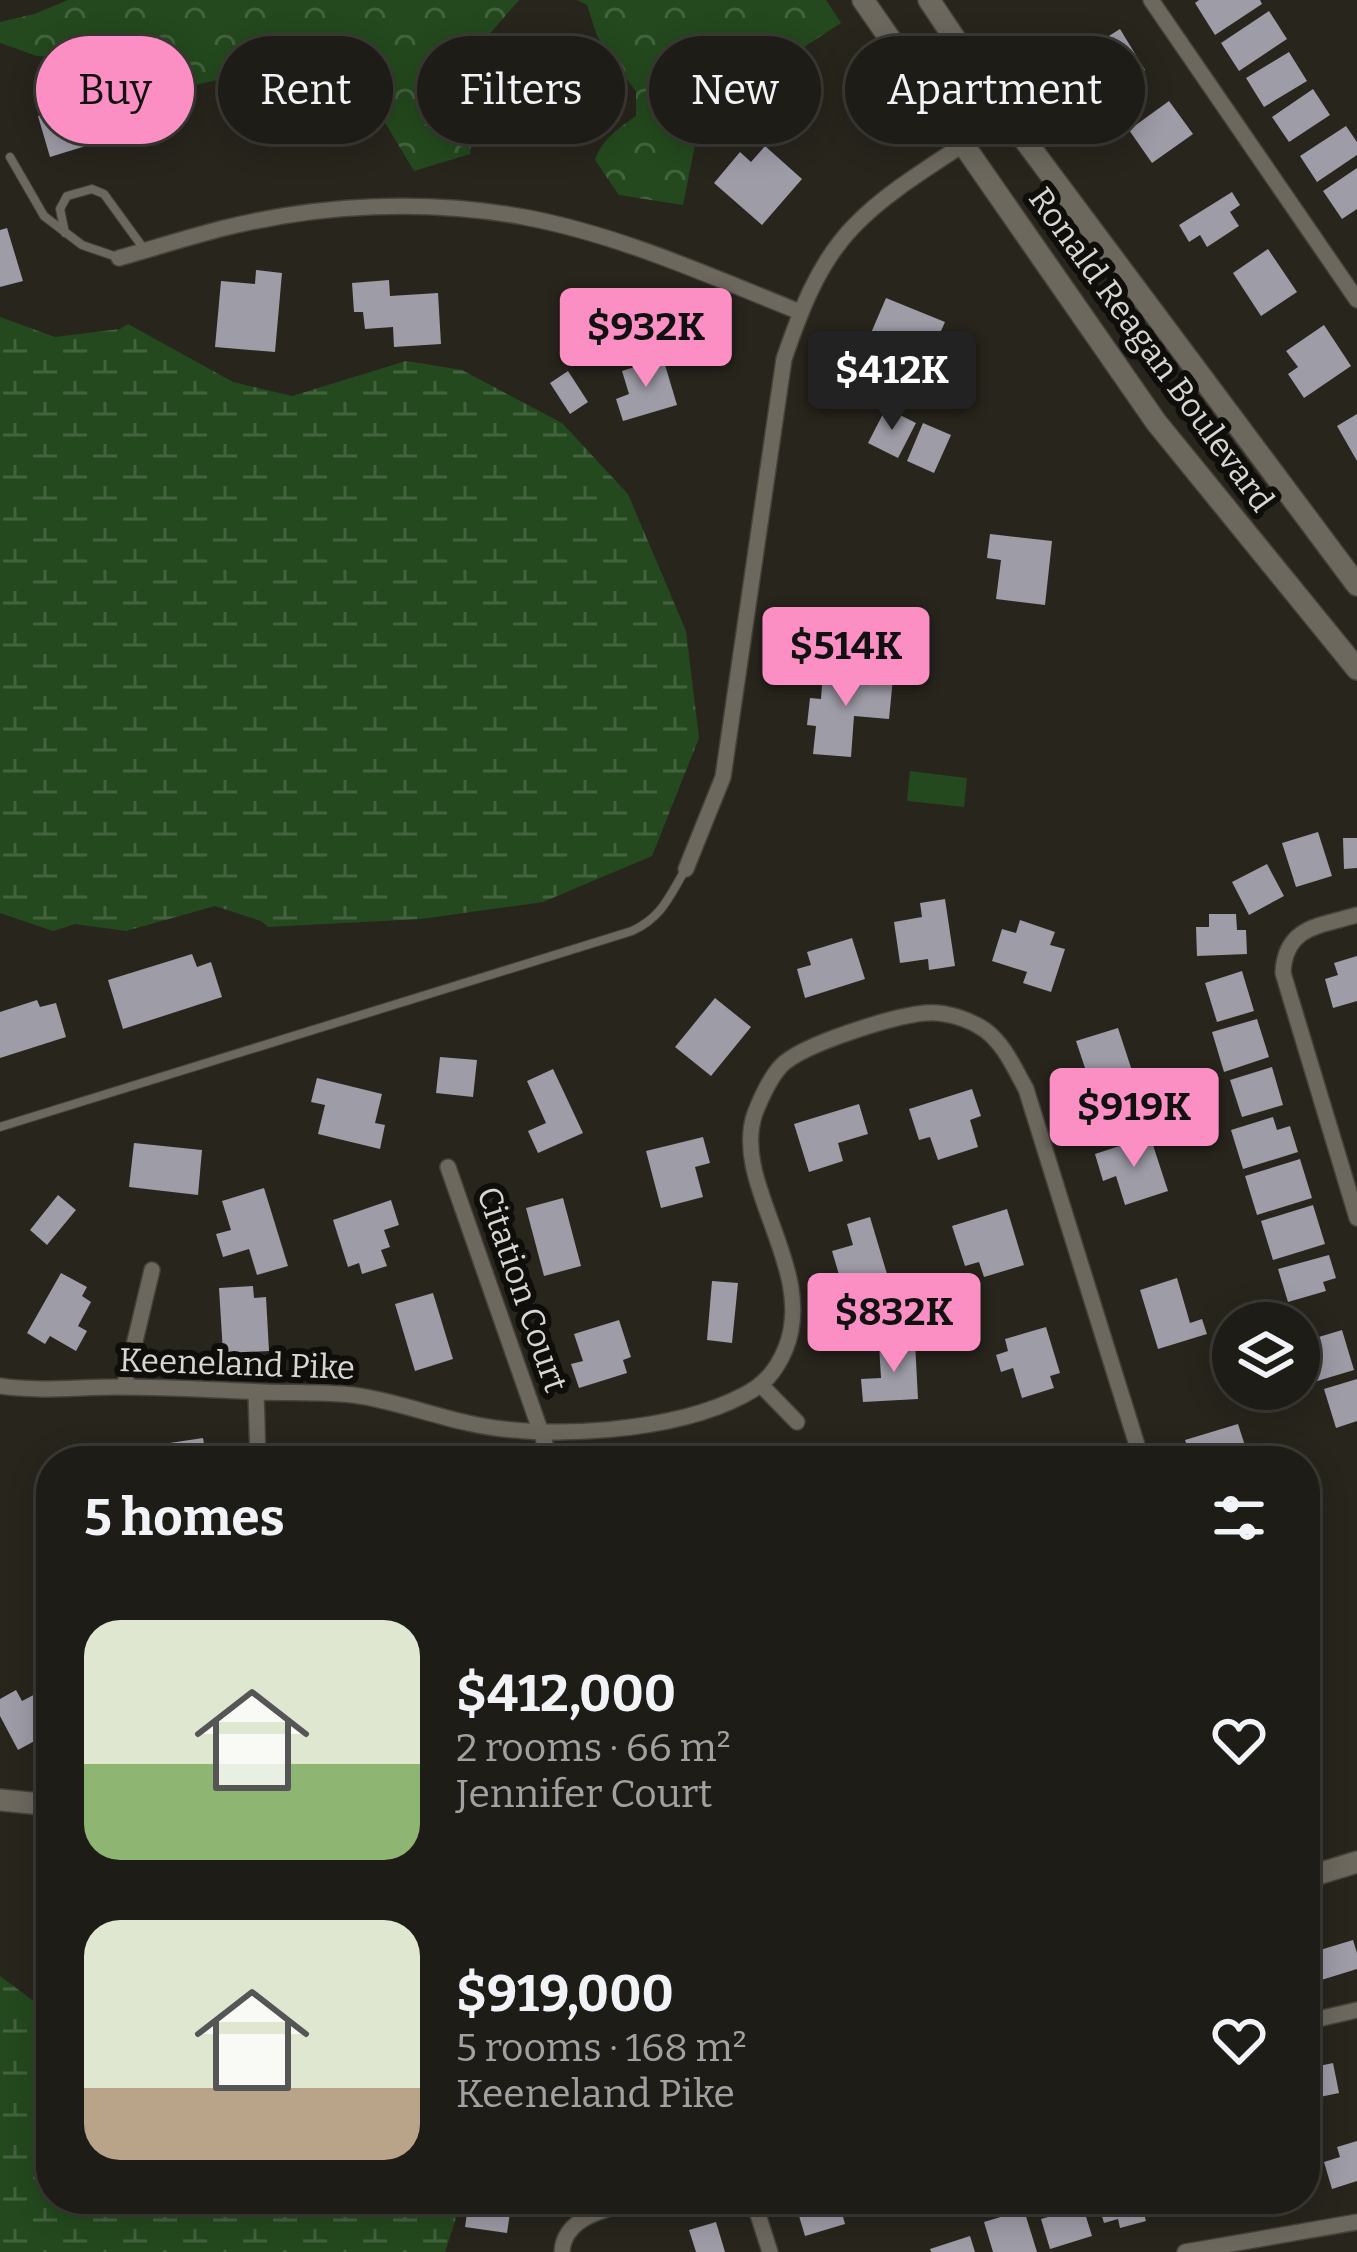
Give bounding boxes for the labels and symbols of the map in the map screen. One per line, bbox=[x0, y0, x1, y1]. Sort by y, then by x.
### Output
street label: Ronald Reagan Boulevard bbox=[1020, 180, 1282, 519]
pin: $932K bbox=[562, 288, 730, 390]
pin: $412K bbox=[808, 331, 976, 433]
pin: $514K bbox=[762, 607, 930, 709]
pin: $919K bbox=[1050, 1068, 1218, 1170]
street label: Citation Court bbox=[468, 1181, 576, 1397]
pin: $832K bbox=[810, 1273, 978, 1375]
street label: Keeneland Pike bbox=[118, 1340, 356, 1388]

